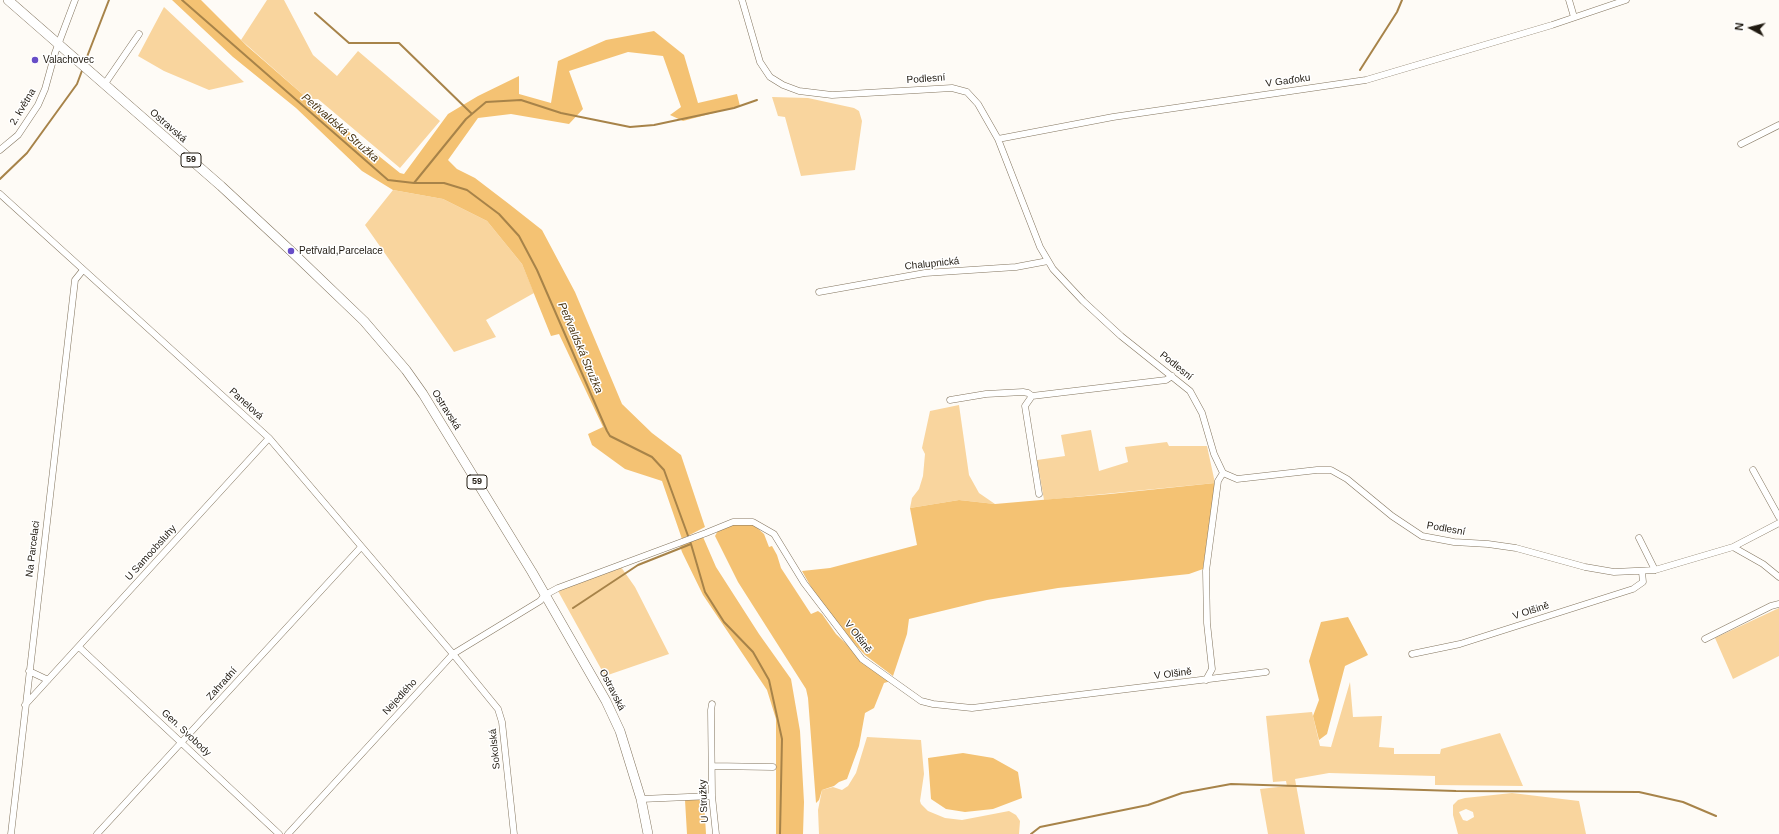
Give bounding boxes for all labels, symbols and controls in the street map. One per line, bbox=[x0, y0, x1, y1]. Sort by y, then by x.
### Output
north arrow bbox=[1731, 8, 1771, 48]
text: N bbox=[1733, 22, 1746, 31]
place label: Valachovec bbox=[43, 54, 94, 66]
marker: Valachovec bbox=[30, 55, 40, 65]
street label: Podlesní bbox=[906, 72, 946, 86]
street label: V Gaďoku bbox=[1265, 72, 1311, 90]
street label: 2. května bbox=[7, 87, 39, 127]
water label: Petřvaldská Stružka bbox=[299, 91, 381, 165]
street label: Ostravská bbox=[147, 107, 189, 145]
road number: 59 bbox=[181, 153, 201, 167]
place label: Petřvald,Parcelace bbox=[299, 245, 383, 257]
marker: Petřvald,Parcelace bbox=[286, 246, 296, 256]
street label: Chalupnická bbox=[904, 255, 960, 273]
water label: Petřvaldská Stružka bbox=[555, 300, 605, 396]
street label: Podlesní bbox=[1157, 349, 1195, 383]
street label: Panelová bbox=[226, 386, 266, 422]
street label: Ostravská bbox=[429, 388, 463, 432]
road number: 59 bbox=[467, 475, 487, 489]
street label: Na Parcelaci bbox=[24, 520, 42, 578]
street label: Podlesní bbox=[1426, 520, 1466, 538]
street label: U Samoobsluhy bbox=[123, 523, 179, 583]
street label: V Olšině bbox=[1511, 599, 1551, 623]
street label: V Olšině bbox=[842, 618, 874, 656]
street label: Zahradní bbox=[204, 665, 240, 703]
street label: V Olšině bbox=[1154, 666, 1192, 682]
street label: Ostravská bbox=[596, 667, 628, 713]
street label: Nejedlého bbox=[380, 676, 420, 718]
street label: Gen. Svobody bbox=[159, 707, 213, 759]
street label: Sokolská bbox=[487, 728, 503, 770]
street label: U Stružky bbox=[697, 779, 711, 823]

